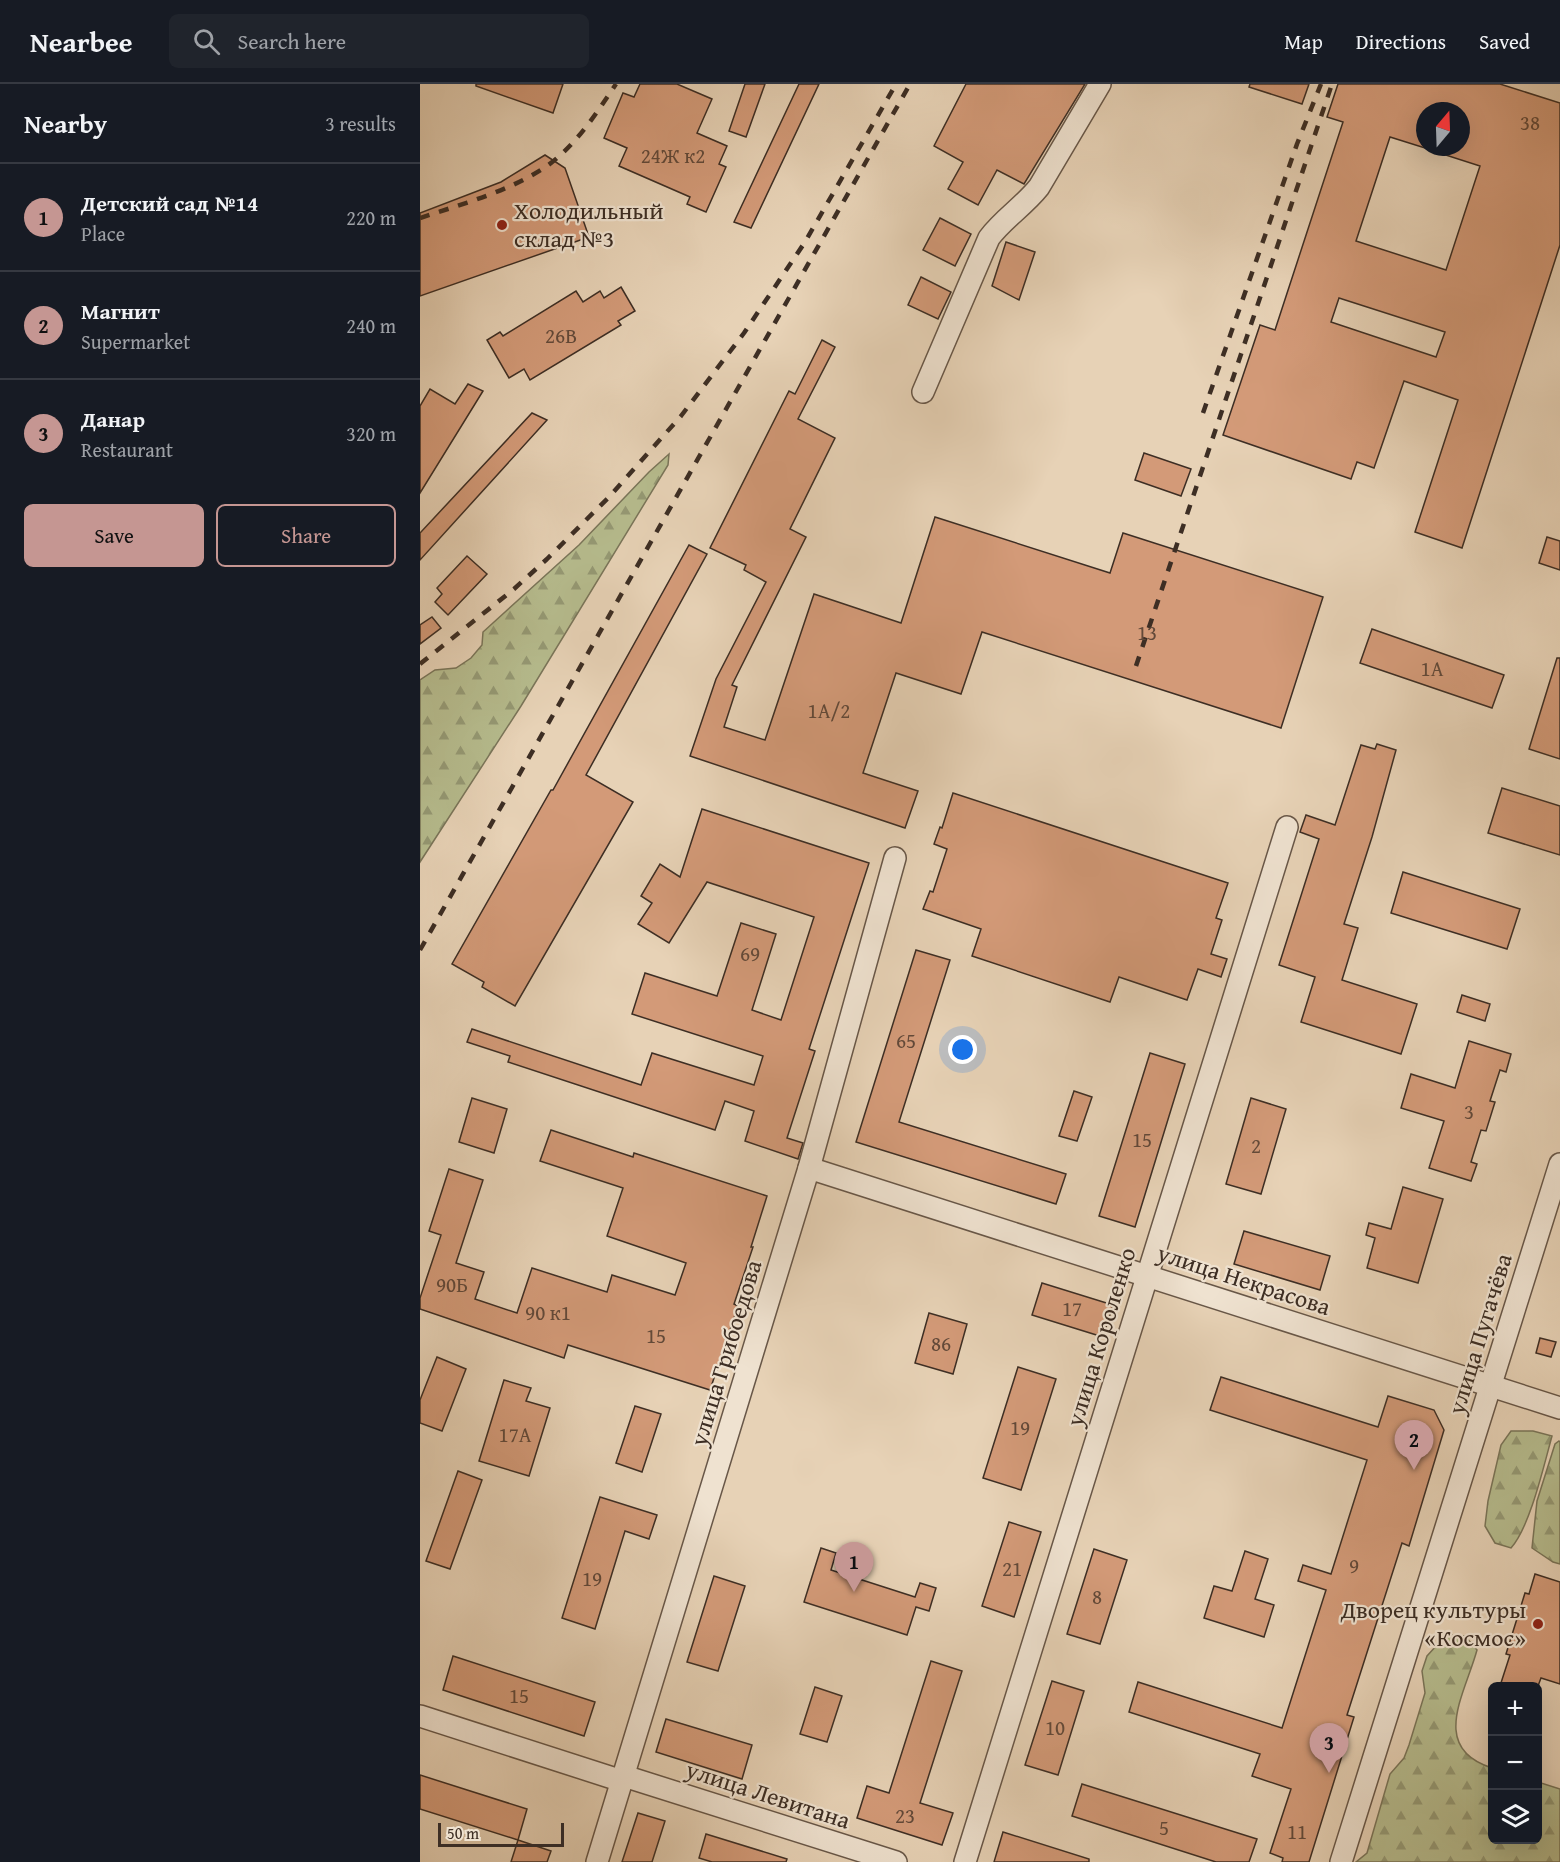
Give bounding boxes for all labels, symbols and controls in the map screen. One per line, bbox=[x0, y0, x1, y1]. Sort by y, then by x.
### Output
search box bbox=[169, 14, 589, 68]
text: Nearbee bbox=[30, 21, 133, 62]
icon: search bbox=[190, 25, 223, 58]
text: Search here bbox=[238, 25, 346, 57]
text: Map bbox=[1284, 26, 1323, 57]
text: Directions bbox=[1356, 26, 1446, 57]
text: Saved bbox=[1479, 26, 1530, 57]
north arrow bbox=[1416, 102, 1470, 156]
text: Nearby bbox=[24, 104, 107, 143]
house number: 38 bbox=[1520, 107, 1540, 138]
text: 3 results bbox=[325, 109, 396, 138]
house number: 24Ж к2 bbox=[641, 140, 705, 171]
text: Детский сад №14 bbox=[81, 187, 258, 219]
place label: Холодильный склад №3 bbox=[514, 193, 663, 256]
text: 1 bbox=[38, 203, 49, 232]
text: 220 m bbox=[346, 203, 396, 232]
marker: Холодильный склад №3 bbox=[495, 218, 509, 232]
text: Place bbox=[81, 219, 125, 248]
text: Магнит bbox=[81, 295, 160, 327]
text: 2 bbox=[38, 311, 49, 340]
text: 240 m bbox=[346, 311, 396, 340]
house number: 26В bbox=[545, 320, 577, 351]
text: Supermarket bbox=[81, 327, 190, 356]
text: Данар bbox=[81, 403, 145, 435]
text: 3 bbox=[38, 419, 49, 448]
text: 320 m bbox=[346, 419, 396, 448]
text: Restaurant bbox=[81, 435, 173, 464]
button: Save bbox=[24, 504, 204, 567]
button: Share bbox=[216, 504, 396, 567]
house number: 13 bbox=[1137, 617, 1157, 648]
house number: 1А bbox=[1421, 653, 1444, 684]
house number: 1А/2 bbox=[808, 695, 850, 726]
house number: 69 bbox=[740, 938, 760, 969]
house number: 65 bbox=[896, 1025, 916, 1056]
your location bbox=[948, 1035, 977, 1064]
house number: 3 bbox=[1464, 1096, 1474, 1127]
house number: 15 bbox=[1132, 1124, 1152, 1155]
house number: 2 bbox=[1251, 1130, 1261, 1161]
street label: улица Некрасова bbox=[1152, 1235, 1336, 1324]
street label: улица Короленко bbox=[1056, 1243, 1144, 1432]
street label: улица Пугачёва bbox=[1438, 1249, 1521, 1420]
street label: улица Грибоедова bbox=[680, 1255, 771, 1451]
house number: 90Б bbox=[436, 1269, 468, 1300]
house number: 17 bbox=[1062, 1293, 1082, 1324]
house number: 90 к1 bbox=[525, 1297, 571, 1328]
house number: 15 bbox=[646, 1320, 666, 1351]
house number: 86 bbox=[931, 1328, 951, 1359]
house number: 19 bbox=[1010, 1412, 1030, 1443]
house number: 17А bbox=[499, 1419, 532, 1450]
pin: 2 bbox=[1394, 1420, 1434, 1470]
pin: 1 bbox=[834, 1542, 874, 1592]
house number: 9 bbox=[1349, 1550, 1359, 1581]
house number: 21 bbox=[1002, 1553, 1022, 1584]
house number: 19 bbox=[582, 1563, 602, 1594]
house number: 8 bbox=[1092, 1581, 1102, 1612]
place label: Дворец культуры «Космос» bbox=[1340, 1592, 1526, 1655]
marker: Дворец культуры «Космос» bbox=[1531, 1617, 1545, 1631]
house number: 15 bbox=[509, 1680, 529, 1711]
map controls bbox=[1488, 1682, 1542, 1844]
button: + bbox=[1488, 1682, 1542, 1736]
house number: 10 bbox=[1045, 1712, 1065, 1743]
pin: 3 bbox=[1310, 1724, 1348, 1773]
button: − bbox=[1488, 1736, 1542, 1790]
street label: улица Левитана bbox=[681, 1751, 855, 1838]
button: layers bbox=[1488, 1790, 1542, 1844]
house number: 23 bbox=[895, 1800, 915, 1831]
house number: 5 bbox=[1159, 1812, 1169, 1843]
house number: 11 bbox=[1287, 1816, 1307, 1847]
scale bar bbox=[438, 1820, 564, 1848]
text: 50 m bbox=[447, 1821, 479, 1845]

